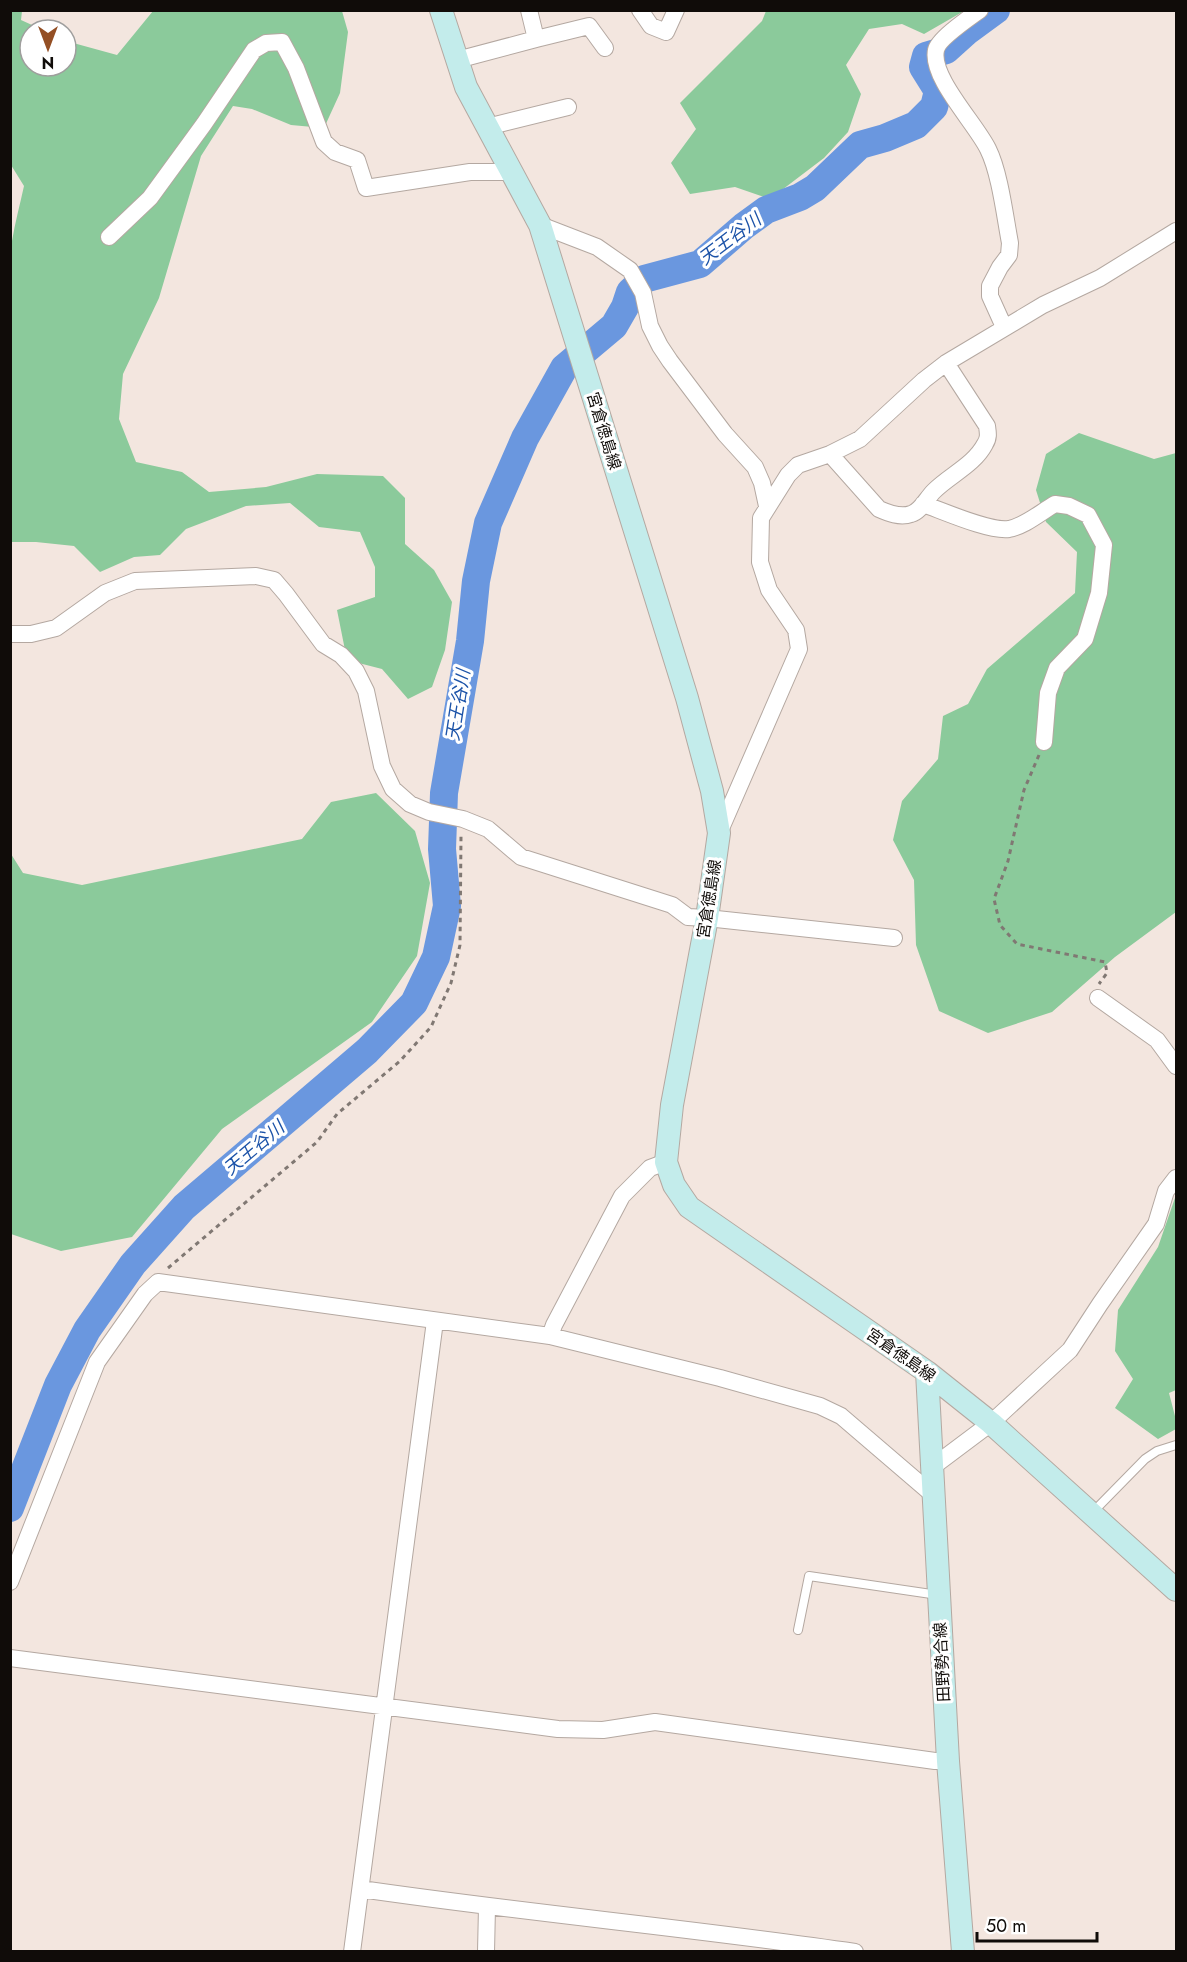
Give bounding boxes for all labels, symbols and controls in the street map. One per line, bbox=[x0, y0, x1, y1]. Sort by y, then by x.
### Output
north arrow bbox=[18, 18, 78, 78]
text: N bbox=[42, 51, 54, 74]
water label: 天王谷川 bbox=[693, 206, 768, 271]
street label: 宮倉徳島線 bbox=[581, 389, 627, 473]
water label: 天王谷川 bbox=[440, 665, 477, 743]
street label: 宮倉徳島線 bbox=[691, 858, 727, 940]
water label: 天王谷川 bbox=[218, 1114, 291, 1181]
street label: 宮倉徳島線 bbox=[862, 1323, 940, 1387]
street label: 田野勢合線 bbox=[928, 1621, 956, 1703]
scale bar bbox=[977, 1905, 1097, 1943]
text: 50 m bbox=[986, 1913, 1026, 1939]

